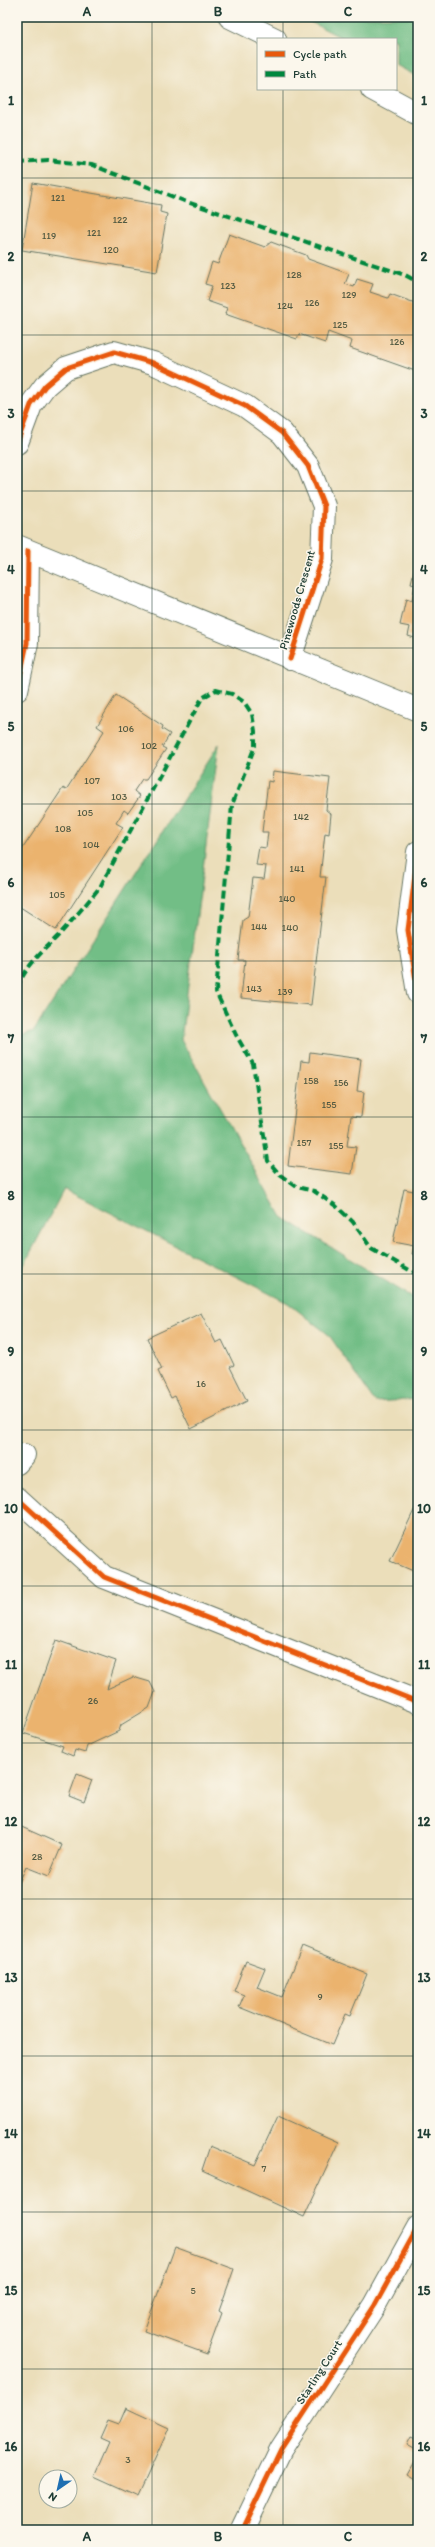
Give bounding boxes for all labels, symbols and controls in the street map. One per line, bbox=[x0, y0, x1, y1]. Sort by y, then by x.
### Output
text: A bbox=[82, 4, 92, 19]
text: B bbox=[214, 4, 223, 19]
text: C bbox=[344, 4, 353, 19]
legend bbox=[257, 38, 397, 90]
text: Cycle path bbox=[293, 47, 347, 61]
text: Path bbox=[293, 67, 316, 81]
text: 1 bbox=[8, 93, 14, 108]
text: 1 bbox=[421, 93, 427, 108]
house number: 121 bbox=[51, 191, 66, 204]
house number: 122 bbox=[112, 213, 128, 226]
house number: 121 bbox=[87, 226, 102, 239]
house number: 119 bbox=[42, 229, 56, 242]
house number: 120 bbox=[103, 243, 119, 256]
text: 2 bbox=[8, 249, 15, 264]
text: 2 bbox=[421, 249, 428, 264]
house number: 128 bbox=[286, 268, 302, 281]
house number: 123 bbox=[220, 279, 236, 292]
house number: 129 bbox=[341, 288, 357, 301]
house number: 126 bbox=[304, 296, 320, 309]
house number: 124 bbox=[277, 299, 293, 312]
house number: 125 bbox=[332, 318, 348, 331]
house number: 126 bbox=[389, 335, 405, 348]
text: 3 bbox=[7, 406, 15, 421]
text: 3 bbox=[420, 406, 428, 421]
street label: Pinewoods Crescent bbox=[276, 548, 318, 651]
text: 4 bbox=[7, 562, 15, 577]
text: 4 bbox=[420, 562, 428, 577]
text: 5 bbox=[8, 719, 15, 734]
text: 5 bbox=[421, 719, 428, 734]
house number: 106 bbox=[118, 722, 134, 735]
house number: 102 bbox=[141, 739, 158, 752]
house number: 107 bbox=[84, 774, 100, 787]
house number: 103 bbox=[111, 790, 128, 803]
house number: 105 bbox=[77, 806, 93, 819]
house number: 142 bbox=[293, 810, 310, 823]
house number: 108 bbox=[55, 822, 72, 835]
house number: 104 bbox=[83, 838, 99, 851]
house number: 141 bbox=[289, 862, 305, 875]
text: 6 bbox=[8, 875, 15, 890]
text: 6 bbox=[421, 875, 428, 890]
house number: 105 bbox=[49, 888, 65, 901]
house number: 140 bbox=[279, 892, 295, 905]
house number: 144 bbox=[251, 920, 267, 933]
house number: 140 bbox=[282, 921, 298, 934]
house number: 143 bbox=[246, 982, 263, 995]
house number: 139 bbox=[277, 985, 293, 998]
text: 7 bbox=[7, 1031, 15, 1046]
text: 7 bbox=[420, 1031, 428, 1046]
house number: 158 bbox=[303, 1074, 319, 1087]
house number: 156 bbox=[333, 1076, 349, 1089]
house number: 155 bbox=[321, 1098, 337, 1111]
house number: 157 bbox=[297, 1136, 311, 1149]
house number: 155 bbox=[328, 1139, 344, 1152]
text: 8 bbox=[7, 1188, 15, 1203]
text: 8 bbox=[420, 1188, 428, 1203]
text: 9 bbox=[8, 1344, 15, 1359]
text: 9 bbox=[421, 1344, 428, 1359]
house number: 16 bbox=[196, 1377, 206, 1390]
text: 10 bbox=[4, 1501, 18, 1516]
text: 10 bbox=[417, 1501, 431, 1516]
text: 11 bbox=[5, 1657, 17, 1672]
text: 11 bbox=[418, 1657, 430, 1672]
house number: 26 bbox=[88, 1694, 98, 1707]
text: 12 bbox=[5, 1814, 18, 1829]
text: 12 bbox=[418, 1814, 431, 1829]
house number: 28 bbox=[32, 1850, 43, 1863]
text: 13 bbox=[4, 1970, 18, 1985]
text: 13 bbox=[417, 1970, 431, 1985]
house number: 9 bbox=[317, 1990, 323, 2003]
text: 14 bbox=[4, 2126, 18, 2141]
text: 14 bbox=[417, 2126, 431, 2141]
house number: 7 bbox=[262, 2162, 267, 2175]
text: 15 bbox=[5, 2283, 18, 2298]
text: 15 bbox=[418, 2283, 431, 2298]
house number: 5 bbox=[190, 2284, 196, 2297]
street label: Starling Court bbox=[293, 2337, 345, 2407]
text: 16 bbox=[5, 2439, 18, 2454]
text: 16 bbox=[418, 2439, 431, 2454]
house number: 3 bbox=[125, 2453, 131, 2466]
north arrow bbox=[38, 2469, 78, 2509]
text: N bbox=[46, 2489, 59, 2504]
text: A bbox=[82, 2529, 92, 2544]
text: B bbox=[214, 2529, 223, 2544]
text: C bbox=[344, 2529, 353, 2544]

